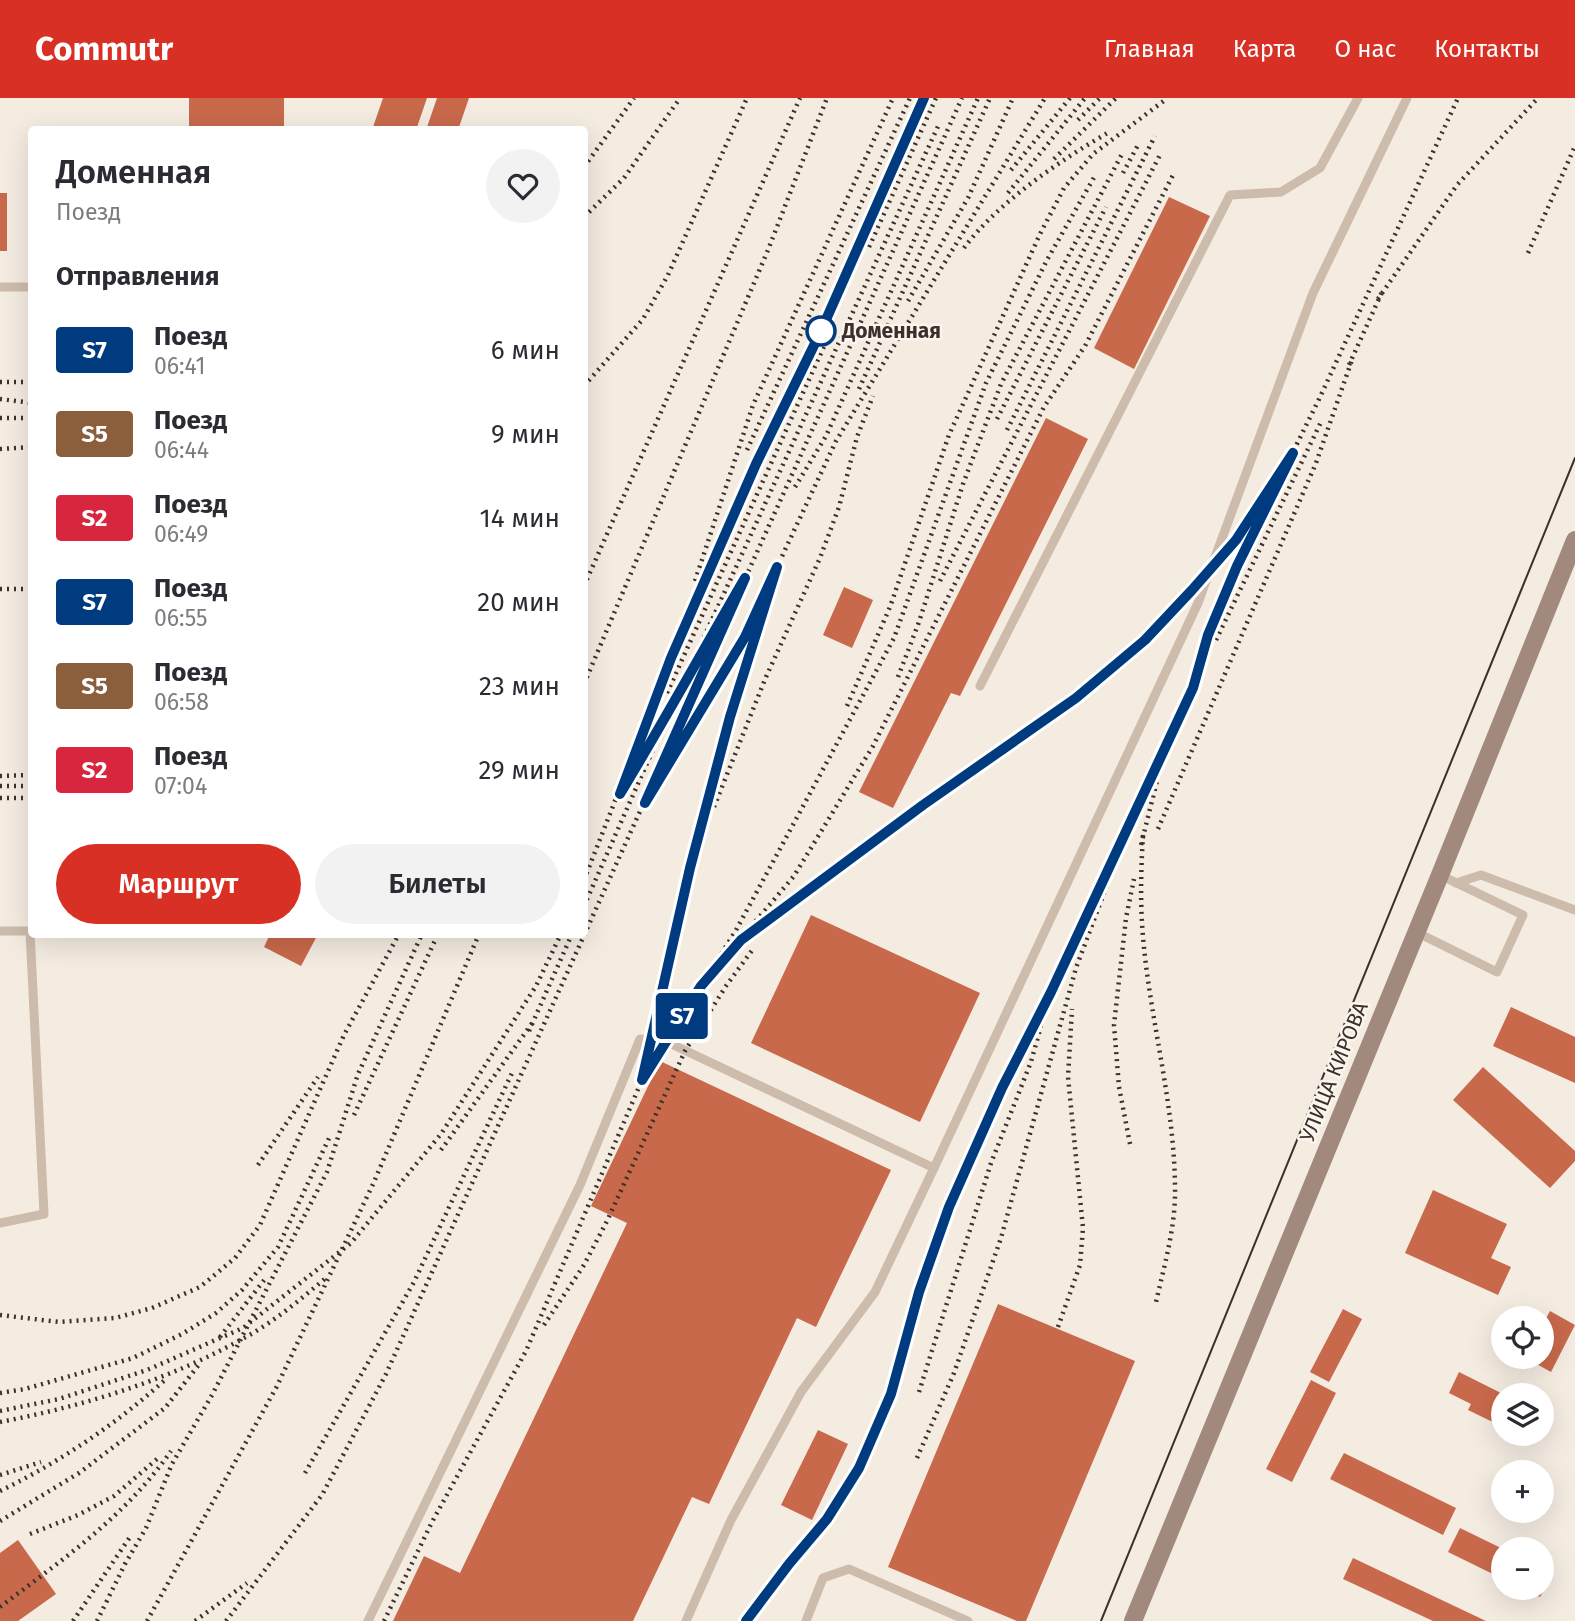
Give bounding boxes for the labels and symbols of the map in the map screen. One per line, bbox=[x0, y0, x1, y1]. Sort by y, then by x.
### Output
marker: Доменная bbox=[806, 316, 836, 346]
place label: Доменная bbox=[841, 318, 941, 344]
line badge: S7 bbox=[650, 993, 714, 1039]
street label: УЛИЦА КИРОВА bbox=[1294, 998, 1374, 1146]

